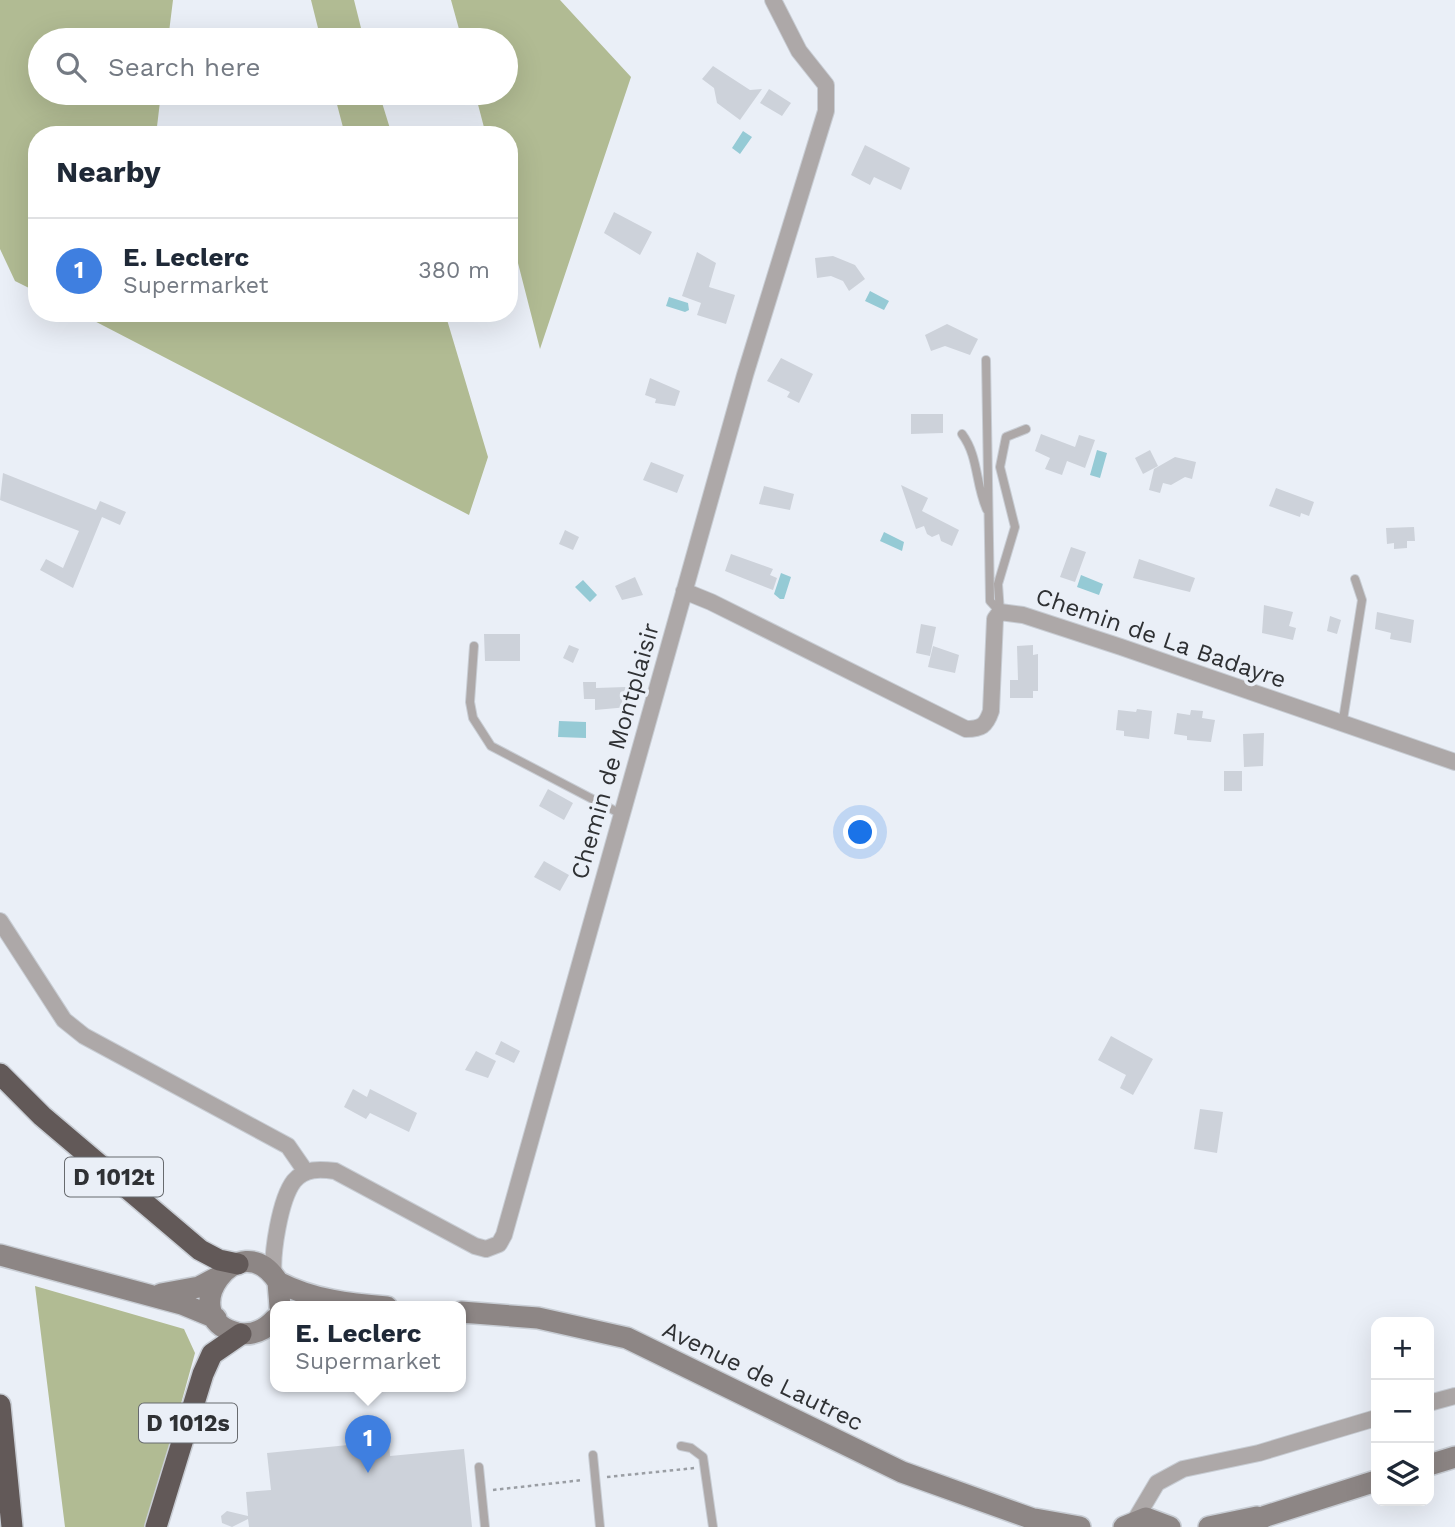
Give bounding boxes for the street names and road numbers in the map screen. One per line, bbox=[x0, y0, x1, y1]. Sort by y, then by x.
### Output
street label: Chemin de La Badayre bbox=[1032, 582, 1290, 694]
street label: Chemin de Montplaisir bbox=[565, 619, 665, 882]
road number: D 1012t bbox=[65, 1158, 163, 1196]
street label: Avenue de Lautrec bbox=[658, 1315, 868, 1437]
road number: D 1012s bbox=[139, 1404, 237, 1442]

